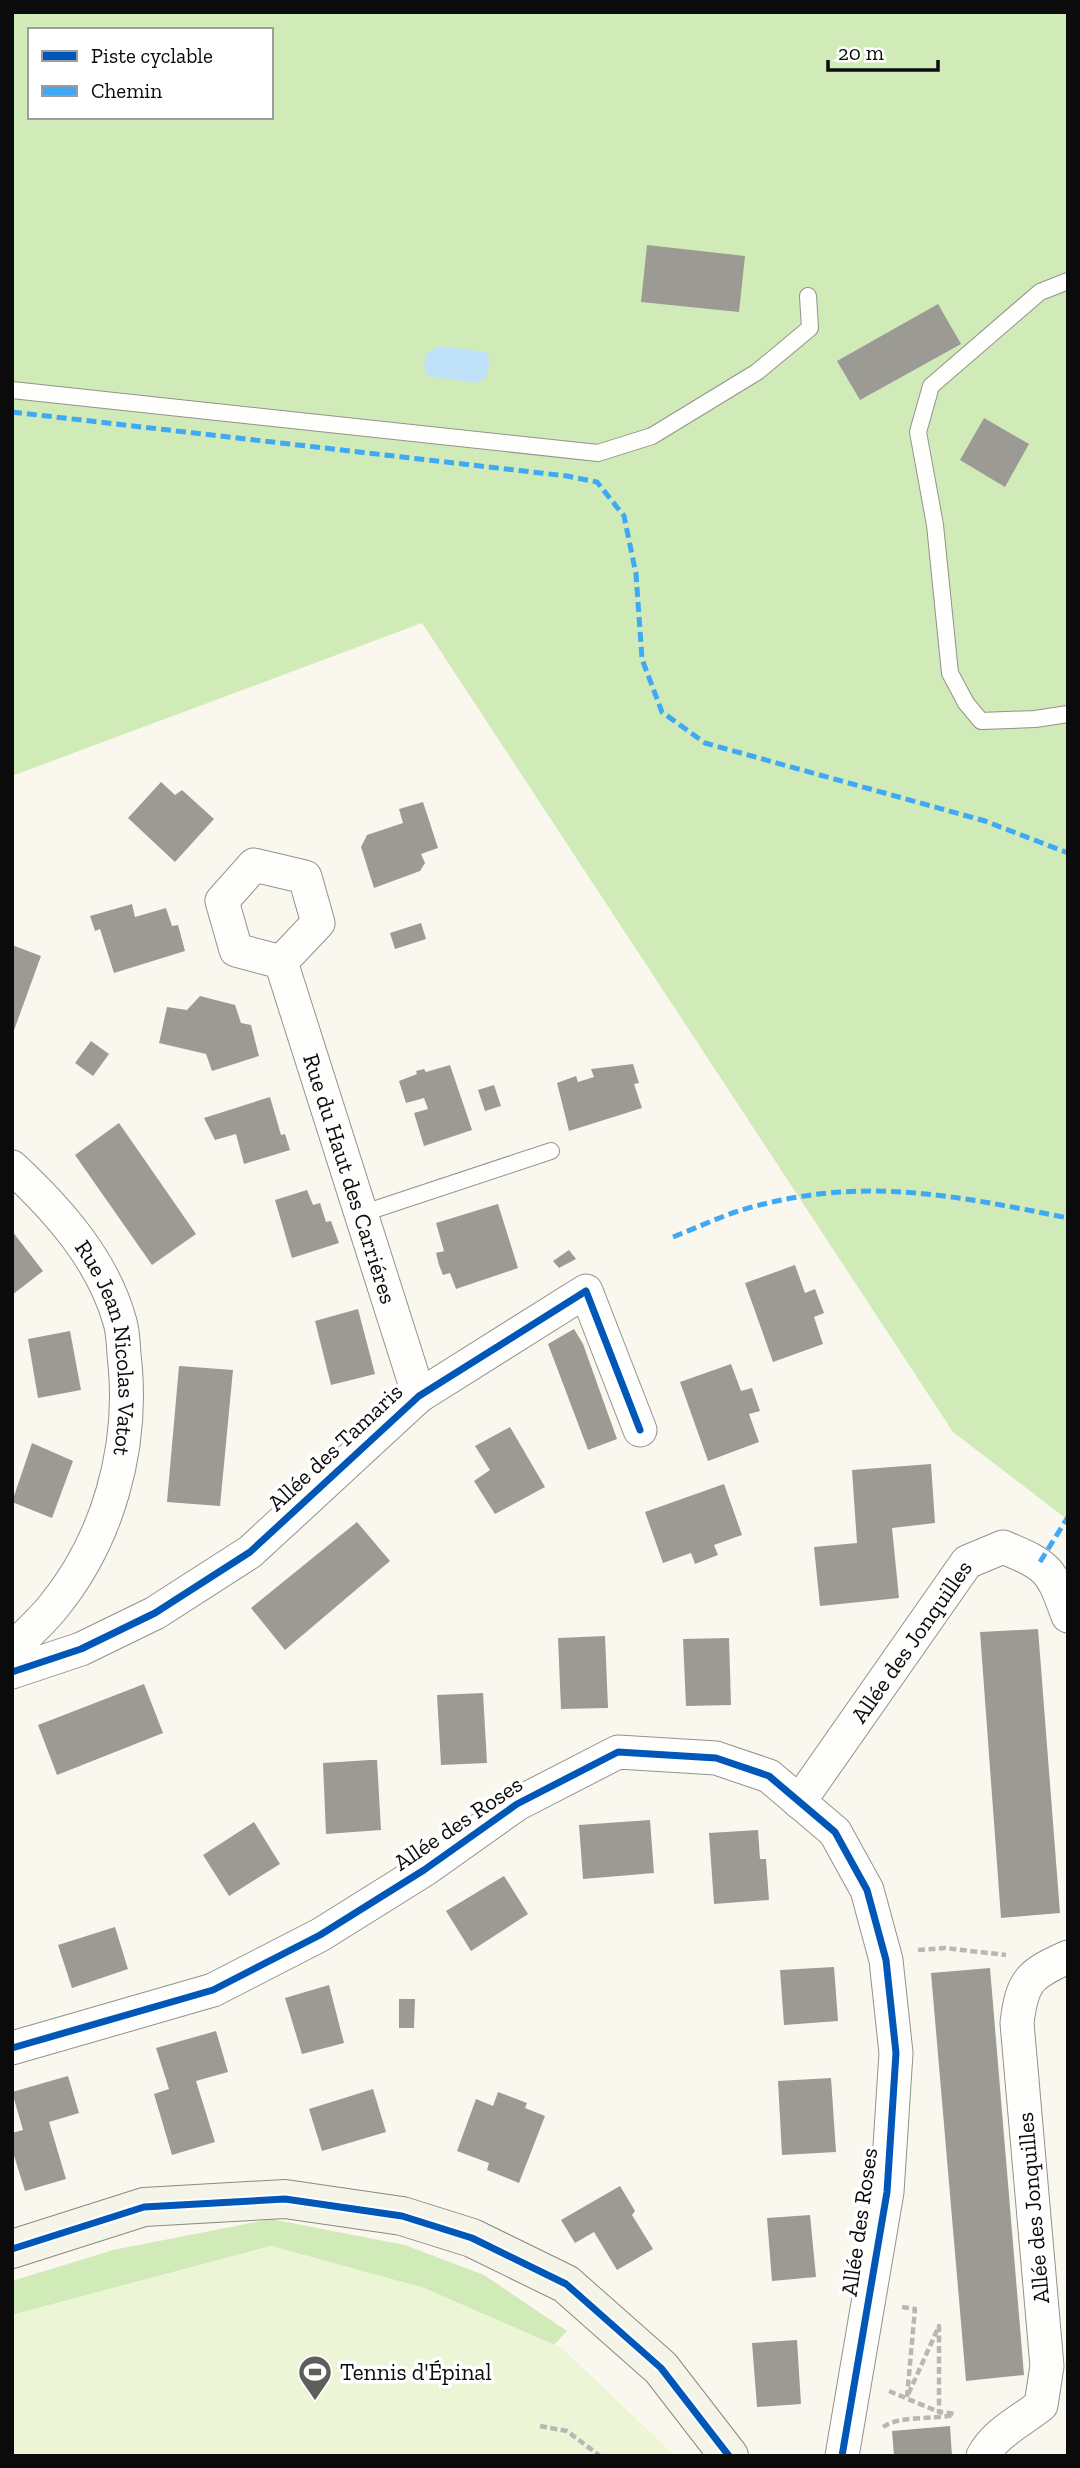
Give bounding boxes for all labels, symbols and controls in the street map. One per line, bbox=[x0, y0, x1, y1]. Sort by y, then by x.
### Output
legend bbox=[28, 28, 273, 119]
scale bar bbox=[828, 28, 938, 72]
text: 20 m bbox=[838, 40, 884, 65]
text: Piste cyclable bbox=[91, 43, 213, 68]
text: Chemin bbox=[91, 78, 162, 103]
street label: Rue du Haut des Carriéres bbox=[297, 1050, 403, 1307]
street label: Rue Jean Nicolas Vatot bbox=[69, 1235, 140, 1459]
street label: Allée des Tamaris bbox=[262, 1377, 408, 1517]
street label: Allée des Jonquilles bbox=[845, 1555, 978, 1728]
street label: Allée des Roses bbox=[388, 1770, 528, 1876]
street label: Allée des Jonquilles bbox=[1011, 2111, 1055, 2305]
street label: Allée des Roses bbox=[835, 2146, 883, 2298]
sports icon: Tennis d'Épinal bbox=[296, 2353, 334, 2402]
place label: Tennis d'Épinal bbox=[340, 2358, 492, 2386]

